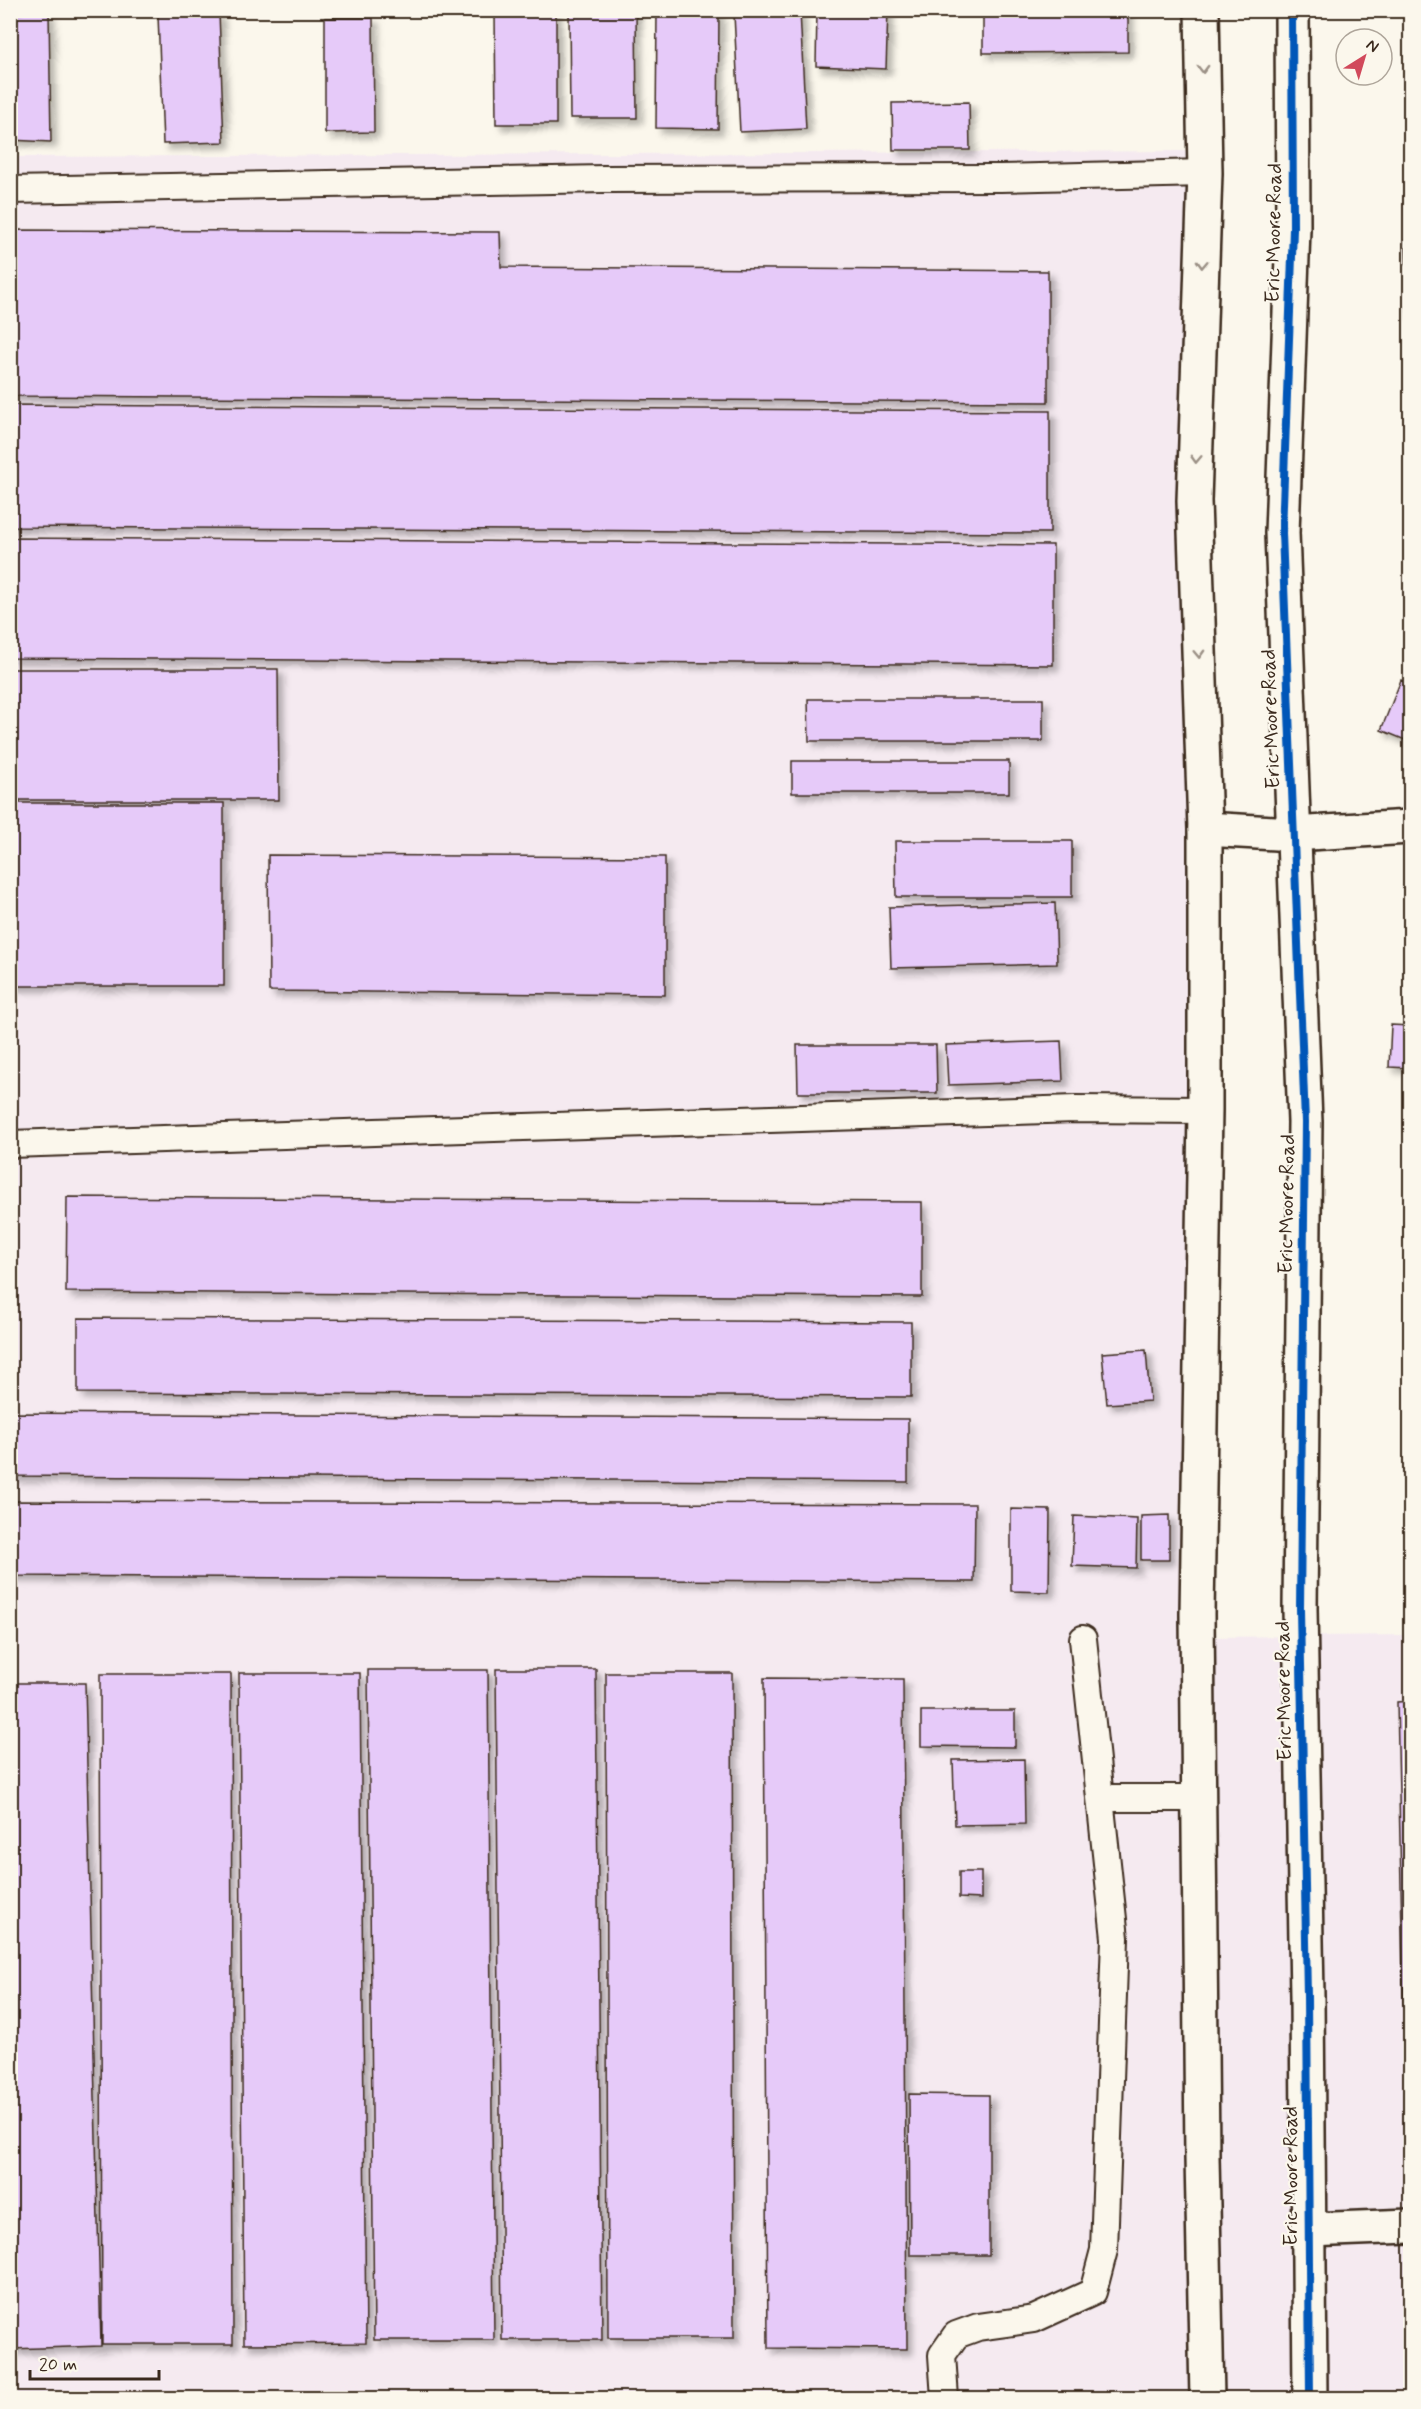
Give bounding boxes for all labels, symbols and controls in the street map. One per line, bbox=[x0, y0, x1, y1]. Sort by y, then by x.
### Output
north arrow bbox=[1334, 27, 1394, 87]
text: N bbox=[1362, 35, 1383, 58]
one-way arrow bbox=[1197, 64, 1209, 73]
street label: Eric Moore Road bbox=[1259, 163, 1289, 303]
one-way arrow bbox=[1196, 259, 1208, 268]
one-way arrow bbox=[1189, 454, 1202, 463]
one-way arrow bbox=[1193, 649, 1206, 658]
street label: Eric Moore Road bbox=[1255, 649, 1287, 789]
street label: Eric Moore Road bbox=[1272, 1134, 1302, 1274]
street label: Eric Moore Road bbox=[1269, 1621, 1299, 1761]
street label: Eric Moore Road bbox=[1277, 2106, 1305, 2246]
scale bar bbox=[30, 2343, 159, 2381]
text: 20 m bbox=[39, 2353, 77, 2377]

